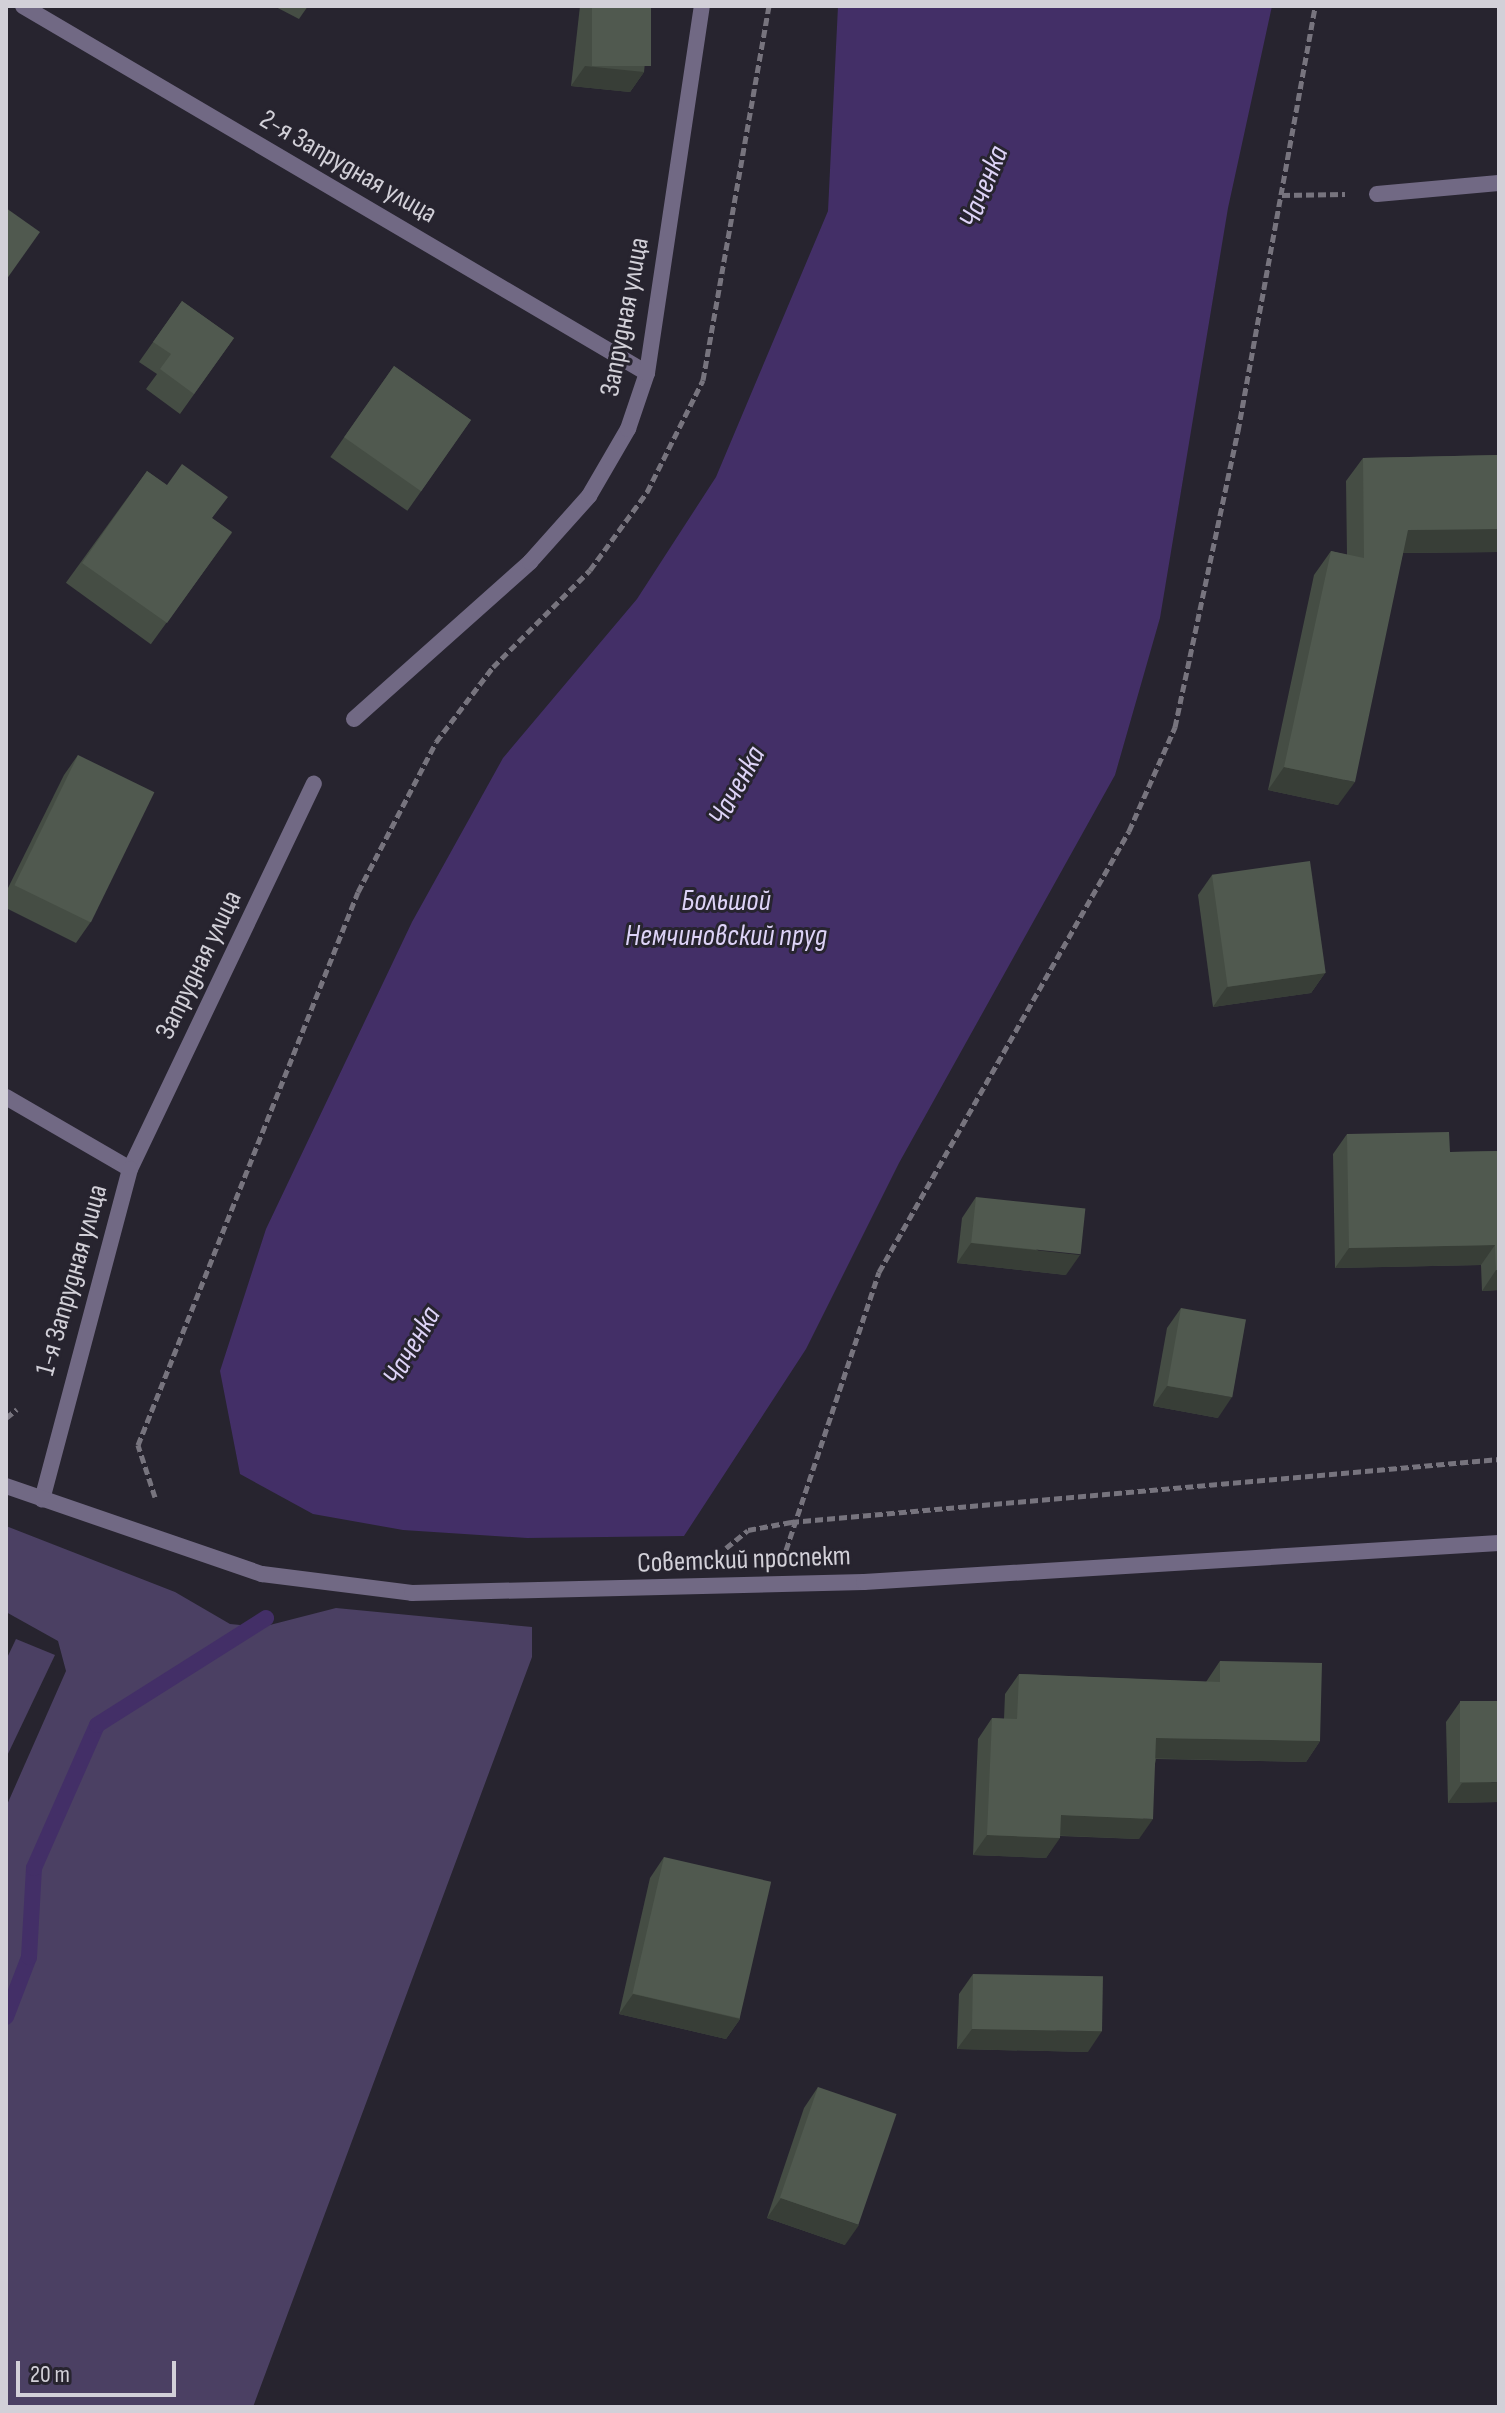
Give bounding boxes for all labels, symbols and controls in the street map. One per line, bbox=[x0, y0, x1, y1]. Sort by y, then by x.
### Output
street label: 2-я Запрудная улица bbox=[254, 103, 442, 231]
water label: Чаченка bbox=[951, 141, 1017, 233]
street label: Запрудная улица bbox=[593, 235, 657, 399]
water label: Чаченка bbox=[701, 740, 773, 832]
water label: Большой Немчиновский пруд bbox=[625, 883, 827, 954]
street label: Запрудная улица bbox=[149, 885, 249, 1045]
street label: 1-я Запрудная улица bbox=[29, 1181, 115, 1379]
water label: Чаченка bbox=[375, 1300, 449, 1392]
street label: Советский проспект bbox=[637, 1539, 851, 1581]
scale bar bbox=[20, 2345, 180, 2395]
text: 20 m bbox=[30, 2360, 70, 2389]

